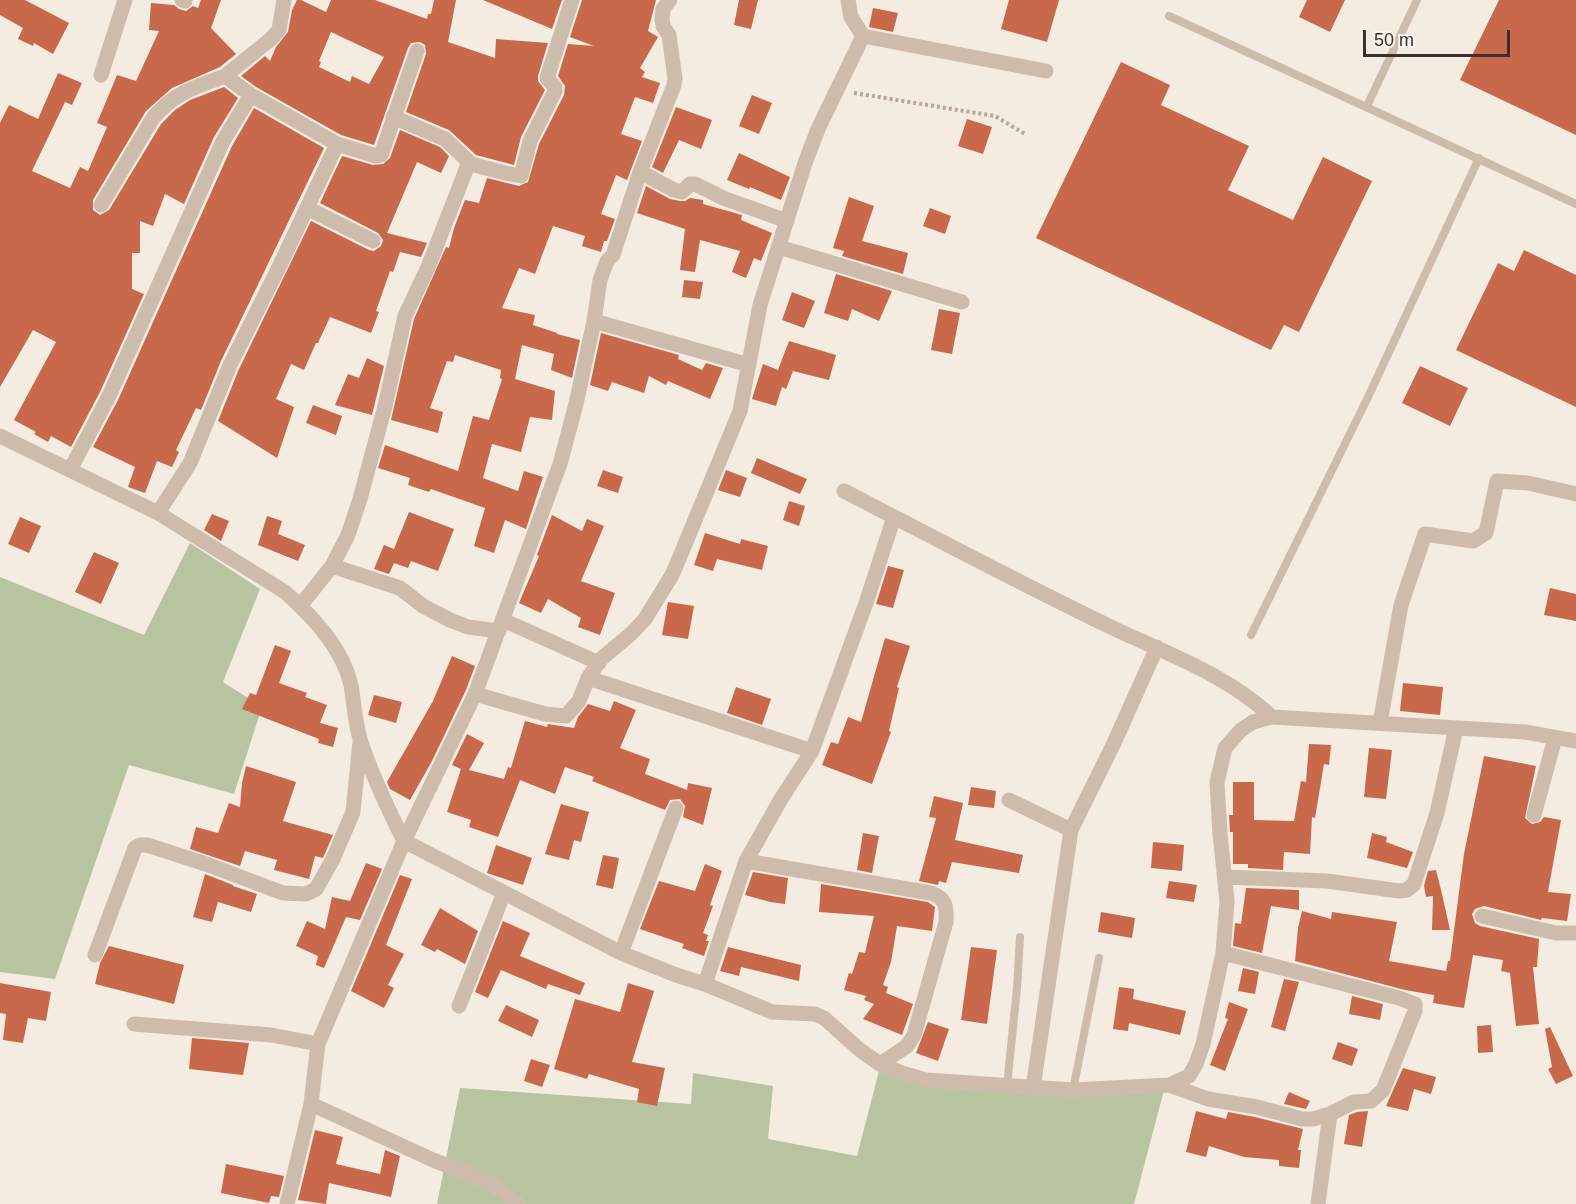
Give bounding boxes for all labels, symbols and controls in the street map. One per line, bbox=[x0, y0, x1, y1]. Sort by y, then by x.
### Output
scale bar bbox=[1366, 18, 1513, 56]
text: 50 m bbox=[1374, 30, 1414, 50]

